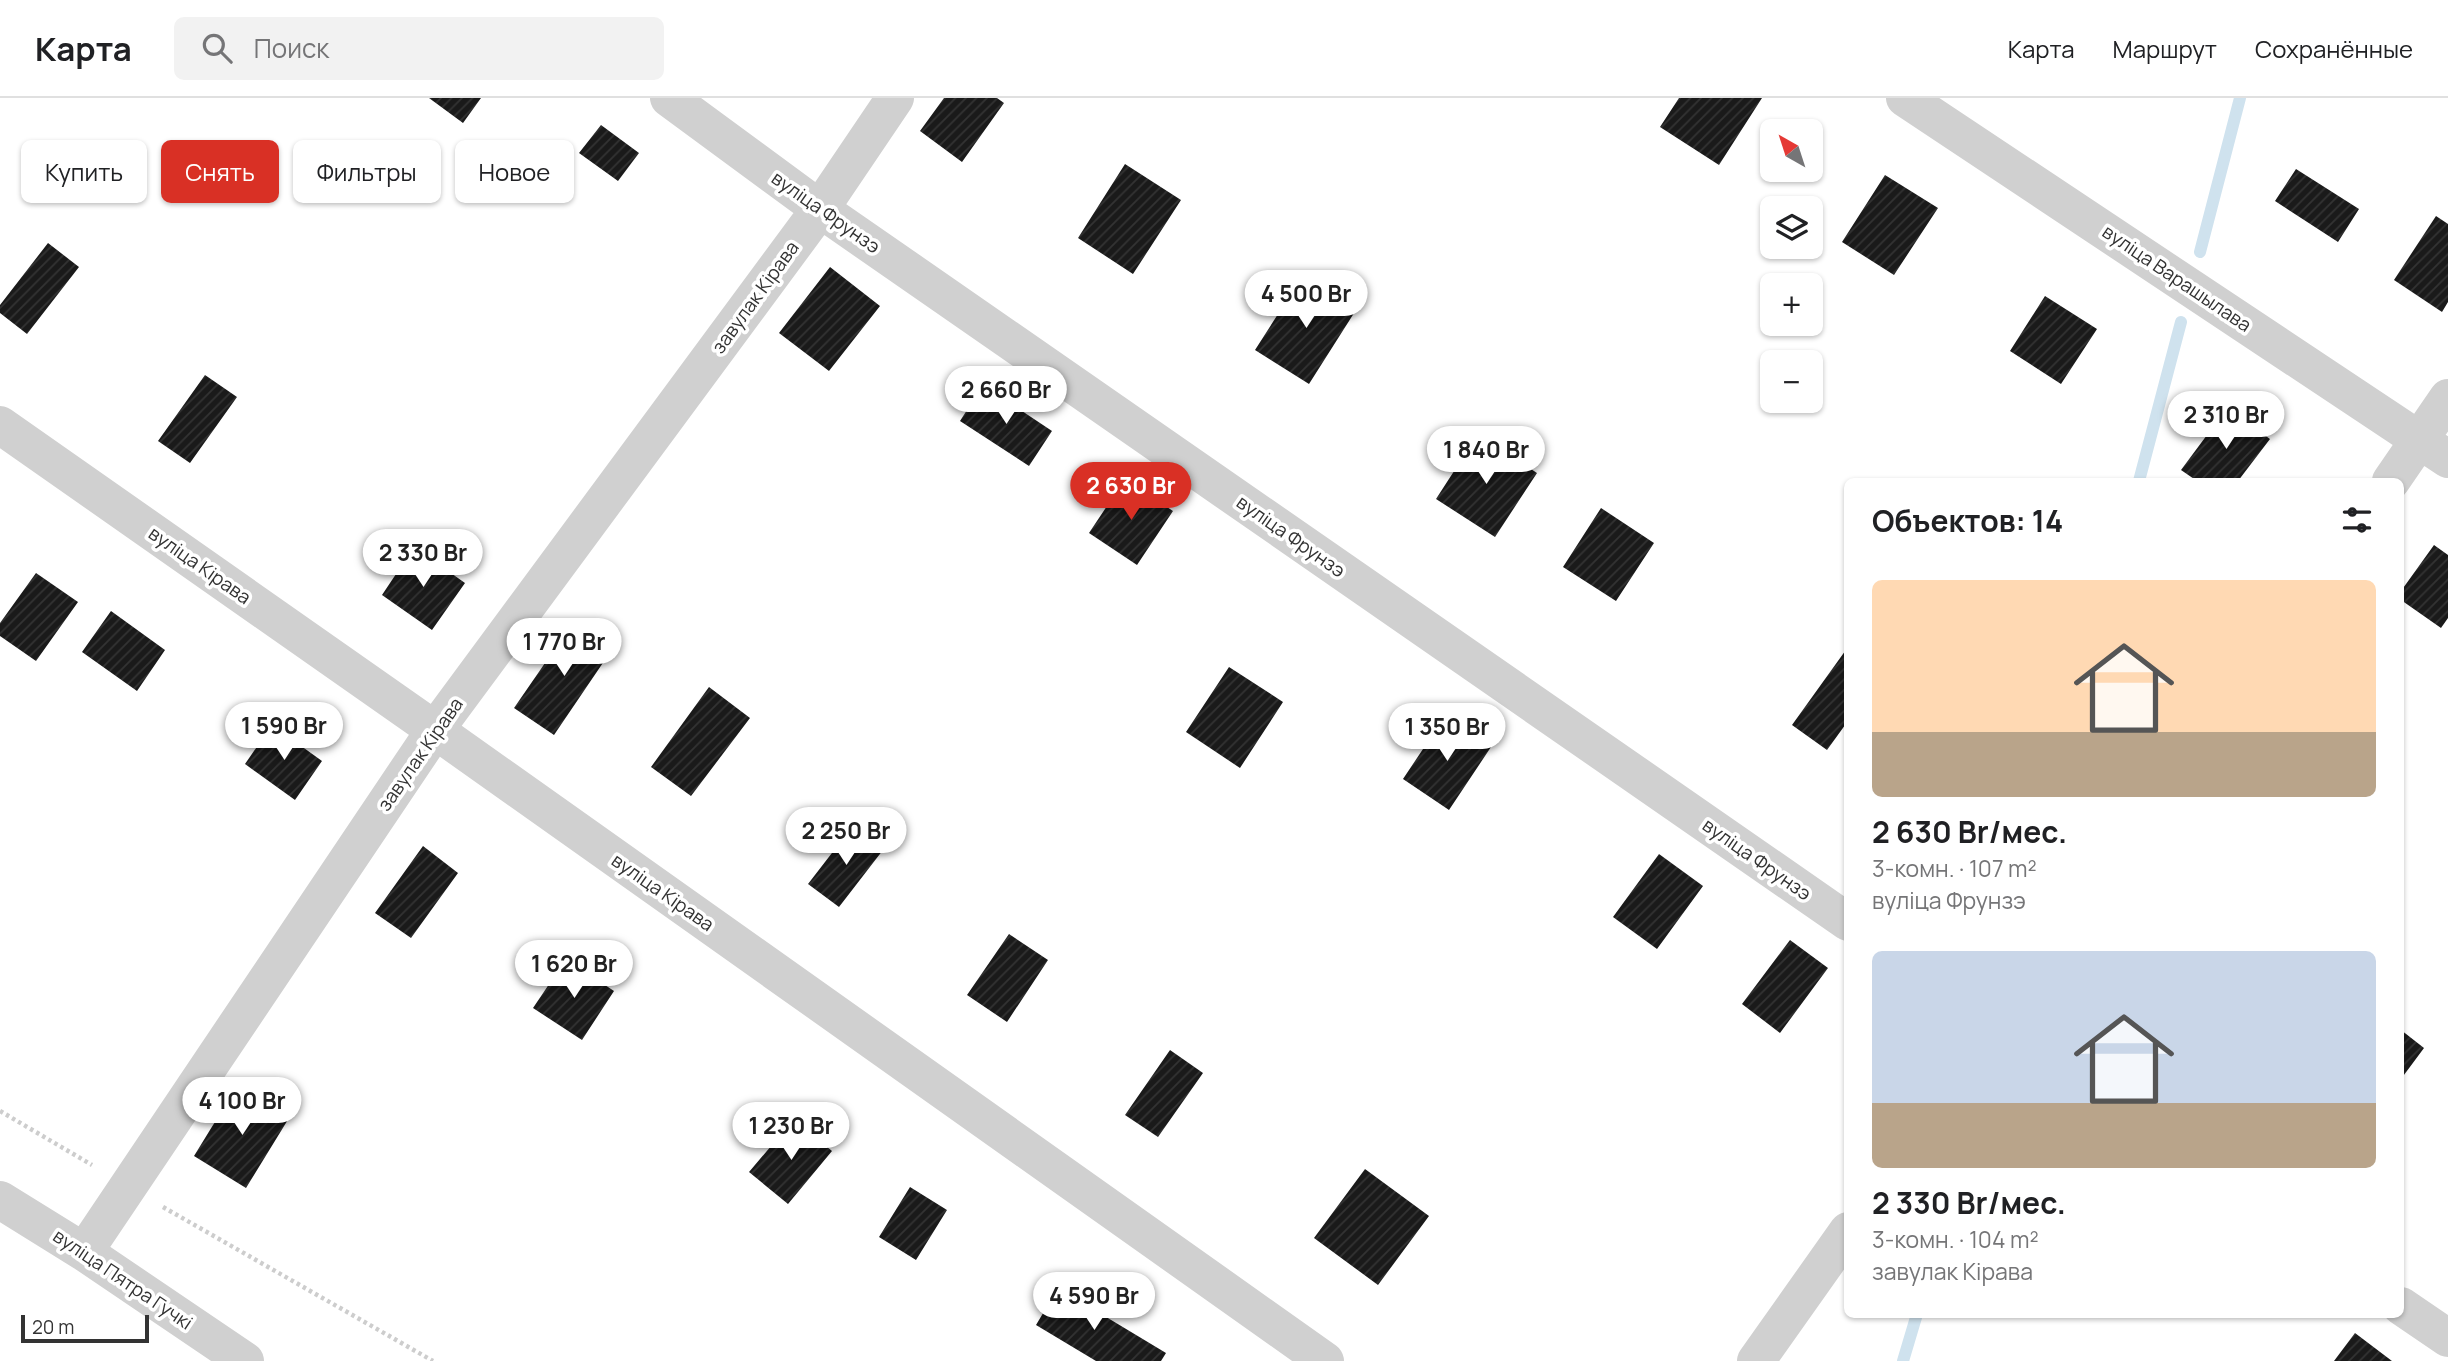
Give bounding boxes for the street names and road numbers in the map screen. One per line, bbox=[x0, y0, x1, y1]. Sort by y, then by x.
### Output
street label: вуліца Фрунзэ bbox=[767, 165, 885, 259]
street label: вуліца Варашылава bbox=[2097, 218, 2257, 338]
street label: завулак Кірава bbox=[705, 236, 805, 358]
street label: вуліца Фрунзэ bbox=[1232, 489, 1350, 583]
street label: вуліца Кірава bbox=[144, 520, 256, 610]
street label: завулак Кірава bbox=[371, 692, 469, 816]
street label: вуліца Фрунзэ bbox=[1698, 812, 1816, 906]
street label: вуліца Кірава bbox=[607, 847, 719, 937]
street label: вуліца Пятра Гучкі bbox=[48, 1223, 198, 1335]

